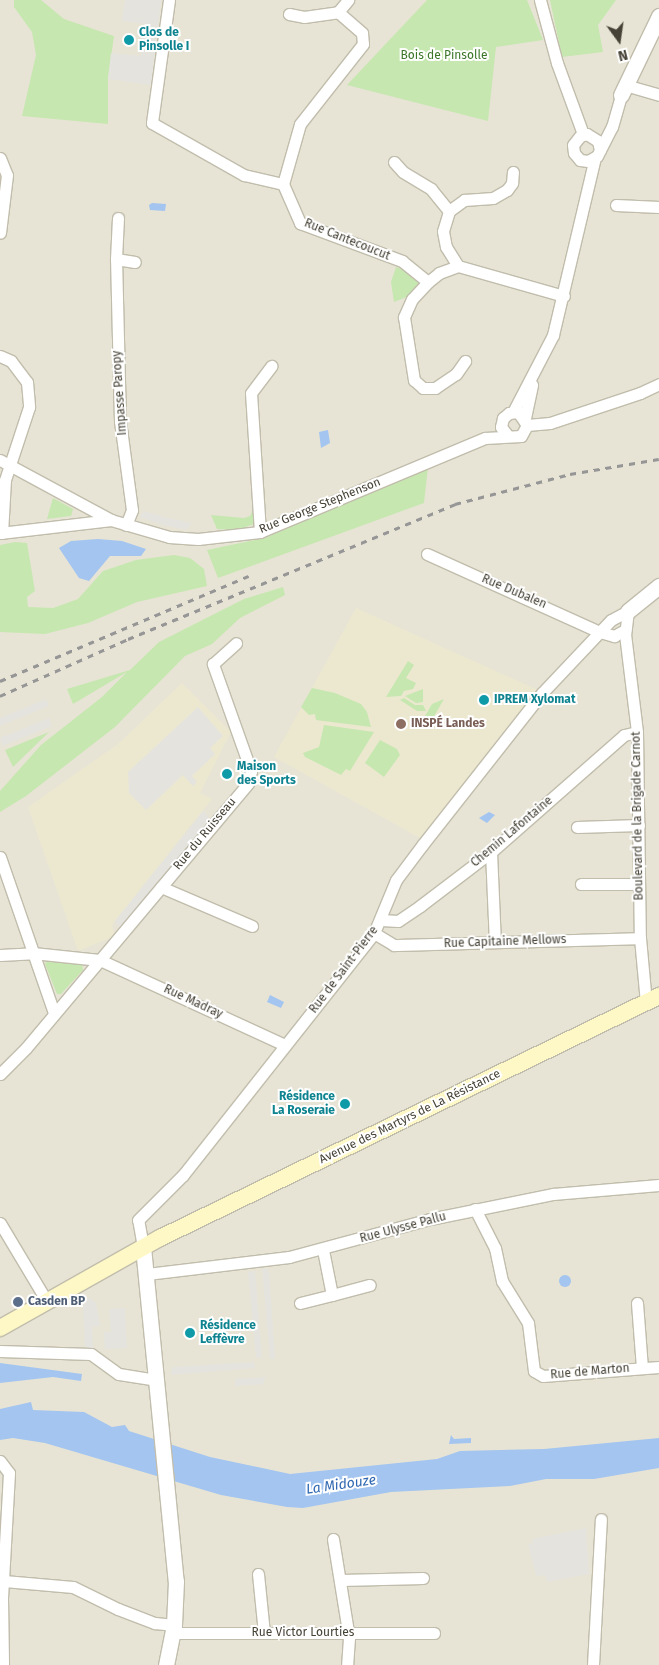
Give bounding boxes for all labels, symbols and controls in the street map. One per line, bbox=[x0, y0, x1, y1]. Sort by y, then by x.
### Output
north arrow bbox=[594, 15, 644, 65]
place label: Clos de Pinsolle I bbox=[139, 26, 189, 54]
marker: Clos de Pinsolle I bbox=[123, 34, 135, 46]
text: N bbox=[616, 46, 629, 64]
park label: Bois de Pinsolle bbox=[401, 49, 487, 63]
street label: Rue Cantecoucut bbox=[302, 216, 392, 264]
street label: Impasse Paropy bbox=[110, 350, 130, 436]
street label: Rue George Stephenson bbox=[257, 475, 383, 537]
street label: Rue Dubalen bbox=[479, 572, 549, 612]
place label: IPREM Xylomat bbox=[494, 693, 576, 707]
marker: IPREM Xylomat bbox=[478, 694, 490, 706]
place label: INSPÉ Landes bbox=[411, 717, 485, 731]
marker: INSPÉ Landes bbox=[395, 718, 407, 730]
street label: Boulevard de la Brigade Carnot bbox=[629, 731, 647, 901]
place label: Maison des Sports bbox=[237, 760, 296, 788]
marker: Maison des Sports bbox=[221, 768, 233, 780]
street label: Chemin Lafontaine bbox=[468, 794, 556, 870]
street label: Rue du Ruisseau bbox=[171, 795, 239, 873]
street label: Rue de Saint-Pierre bbox=[307, 924, 381, 1016]
street label: Rue Capitaine Mellows bbox=[443, 933, 567, 951]
street label: Rue Madray bbox=[161, 982, 225, 1022]
street label: Avenue des Martyrs de La Résistance bbox=[317, 1067, 503, 1167]
place label: Résidence La Roseraie bbox=[272, 1090, 335, 1118]
marker: Résidence La Roseraie bbox=[339, 1098, 351, 1110]
street label: Rue Ulysse Pallu bbox=[358, 1210, 448, 1246]
place label: Casden BP bbox=[28, 1295, 85, 1309]
marker: Casden BP bbox=[12, 1296, 24, 1308]
place label: Résidence Leffèvre bbox=[200, 1319, 256, 1347]
marker: Résidence Leffèvre bbox=[184, 1327, 196, 1339]
street label: Rue de Marton bbox=[550, 1361, 630, 1383]
water label: La Midouze bbox=[305, 1472, 377, 1498]
street label: Rue Victor Lourties bbox=[252, 1626, 354, 1640]

